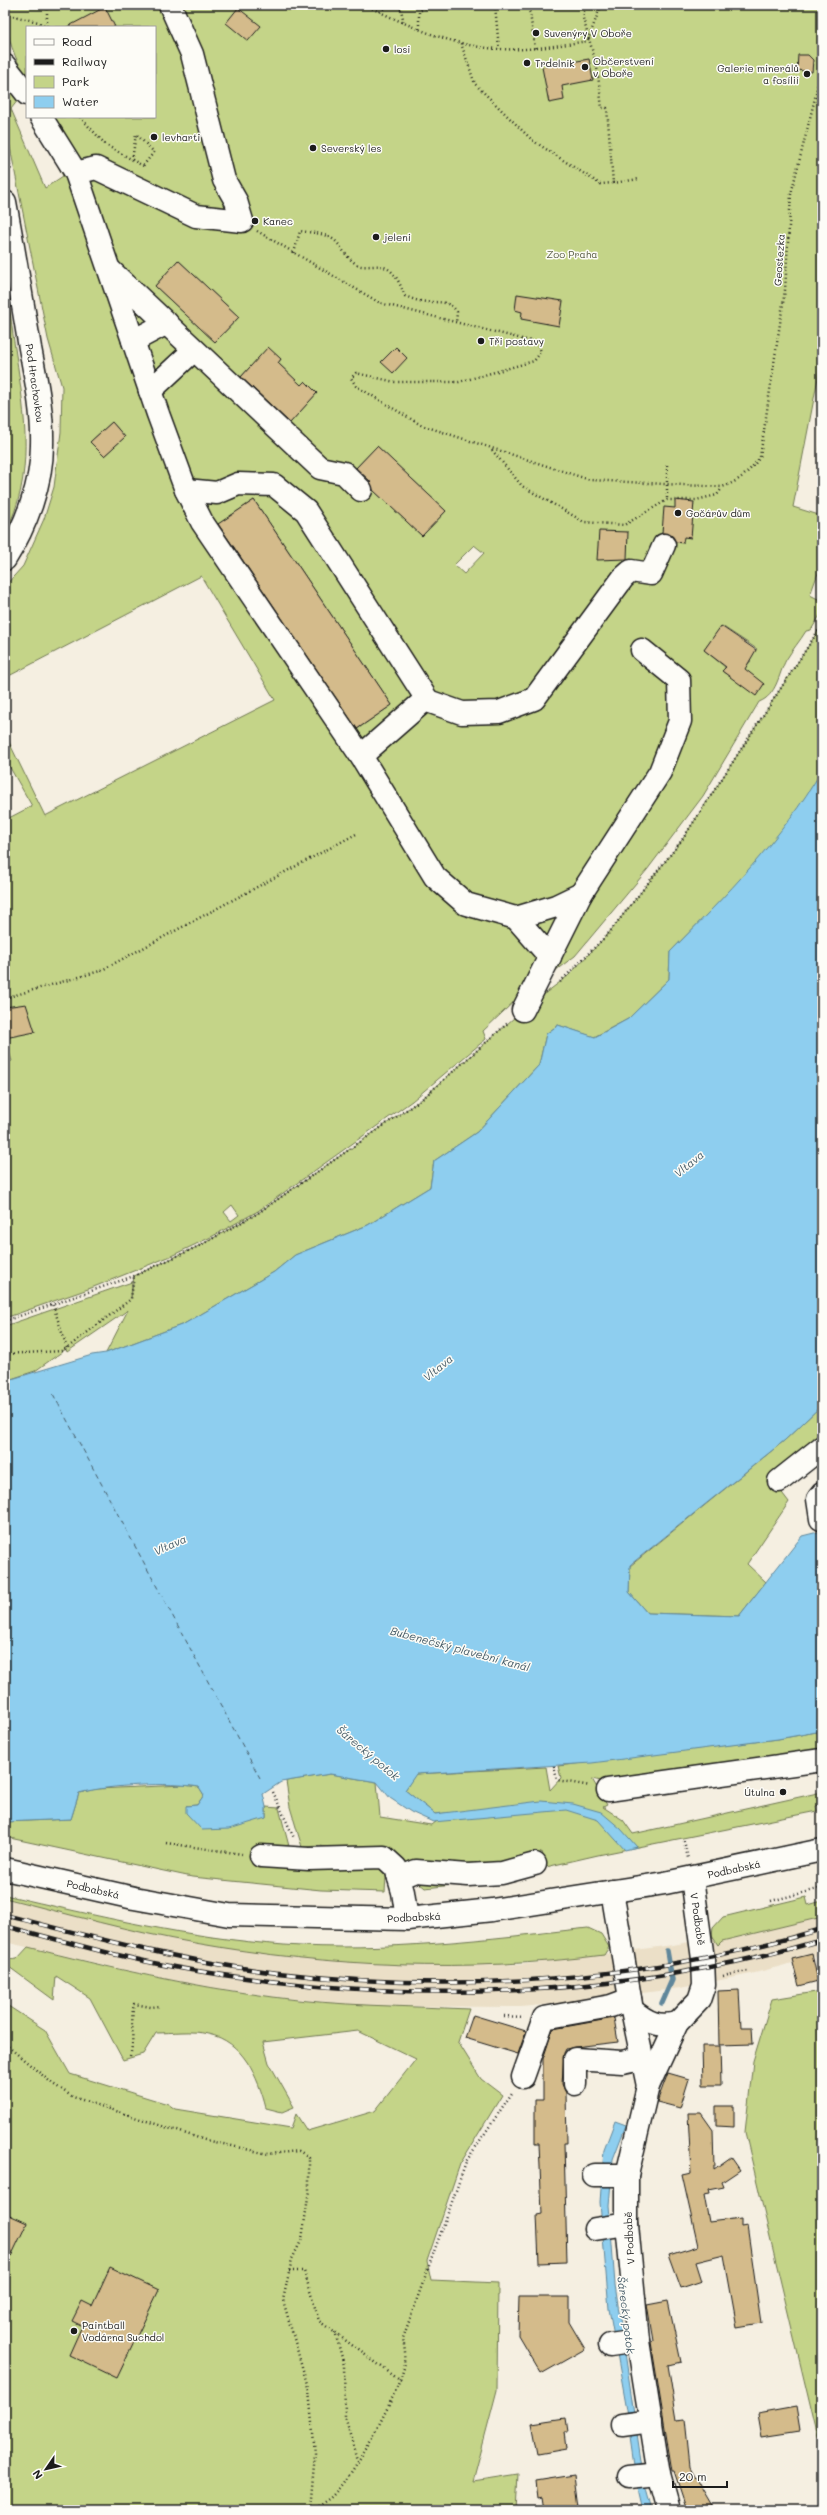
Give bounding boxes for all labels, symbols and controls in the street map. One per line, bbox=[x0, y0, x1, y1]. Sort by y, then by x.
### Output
legend bbox=[26, 26, 156, 118]
place label: Suvenýry V Oboře bbox=[544, 26, 632, 40]
marker: Suvenýry V Oboře bbox=[531, 28, 541, 38]
text: Road bbox=[62, 33, 92, 49]
place label: losi bbox=[394, 42, 410, 56]
marker: losi bbox=[381, 44, 391, 54]
text: Railway bbox=[62, 53, 107, 69]
place label: Občerstvení v Oboře bbox=[593, 54, 654, 80]
place label: Trdelnik bbox=[535, 56, 575, 70]
marker: Trdelnik bbox=[522, 58, 532, 68]
place label: Galerie minerálů a fosílií bbox=[717, 61, 799, 87]
marker: Občerstvení v Oboře bbox=[580, 62, 590, 72]
marker: Galerie minerálů a fosílií bbox=[802, 69, 812, 79]
text: Park bbox=[62, 73, 89, 89]
text: Water bbox=[62, 93, 99, 109]
place label: levharti bbox=[162, 130, 200, 144]
marker: levharti bbox=[149, 132, 159, 142]
place label: Severský les bbox=[321, 141, 382, 155]
marker: Severský les bbox=[308, 143, 318, 153]
place label: Kanec bbox=[263, 214, 293, 228]
marker: Kanec bbox=[250, 216, 260, 226]
place label: jeleni bbox=[383, 230, 411, 244]
marker: jeleni bbox=[371, 232, 381, 242]
street label: Geostezka bbox=[770, 234, 788, 286]
park label: Zoo Praha bbox=[546, 247, 598, 261]
place label: Tři postavy bbox=[489, 334, 544, 348]
marker: Tři postavy bbox=[476, 336, 486, 346]
street label: Pod Hrachovkou bbox=[23, 343, 47, 423]
place label: Gočárův dům bbox=[686, 506, 750, 520]
marker: Gočárův dům bbox=[673, 508, 683, 518]
water label: Vltava bbox=[671, 1147, 707, 1180]
water label: Vltava bbox=[420, 1351, 456, 1384]
water label: Vltava bbox=[151, 1531, 189, 1558]
water label: Bubenečský plavební kanál bbox=[389, 1623, 532, 1674]
water label: Šárecký potok bbox=[334, 1722, 403, 1783]
place label: Útulna bbox=[744, 1785, 775, 1799]
marker: Útulna bbox=[778, 1787, 788, 1797]
street label: Podbabská bbox=[706, 1857, 762, 1881]
street label: Podbabská bbox=[65, 1876, 121, 1902]
street label: V Podbabě bbox=[687, 1892, 709, 1946]
street label: Podbabská bbox=[387, 1909, 441, 1925]
street label: V Podbabě bbox=[621, 2211, 637, 2265]
water label: Šárecký potok bbox=[614, 2276, 639, 2354]
place label: Paintball Vodárna Suchdol bbox=[82, 2318, 164, 2344]
marker: Paintball Vodárna Suchdol bbox=[69, 2326, 79, 2336]
north arrow bbox=[26, 2449, 66, 2489]
scale bar bbox=[673, 2463, 727, 2489]
text: N bbox=[29, 2467, 46, 2483]
text: 20 m bbox=[679, 2468, 707, 2484]

